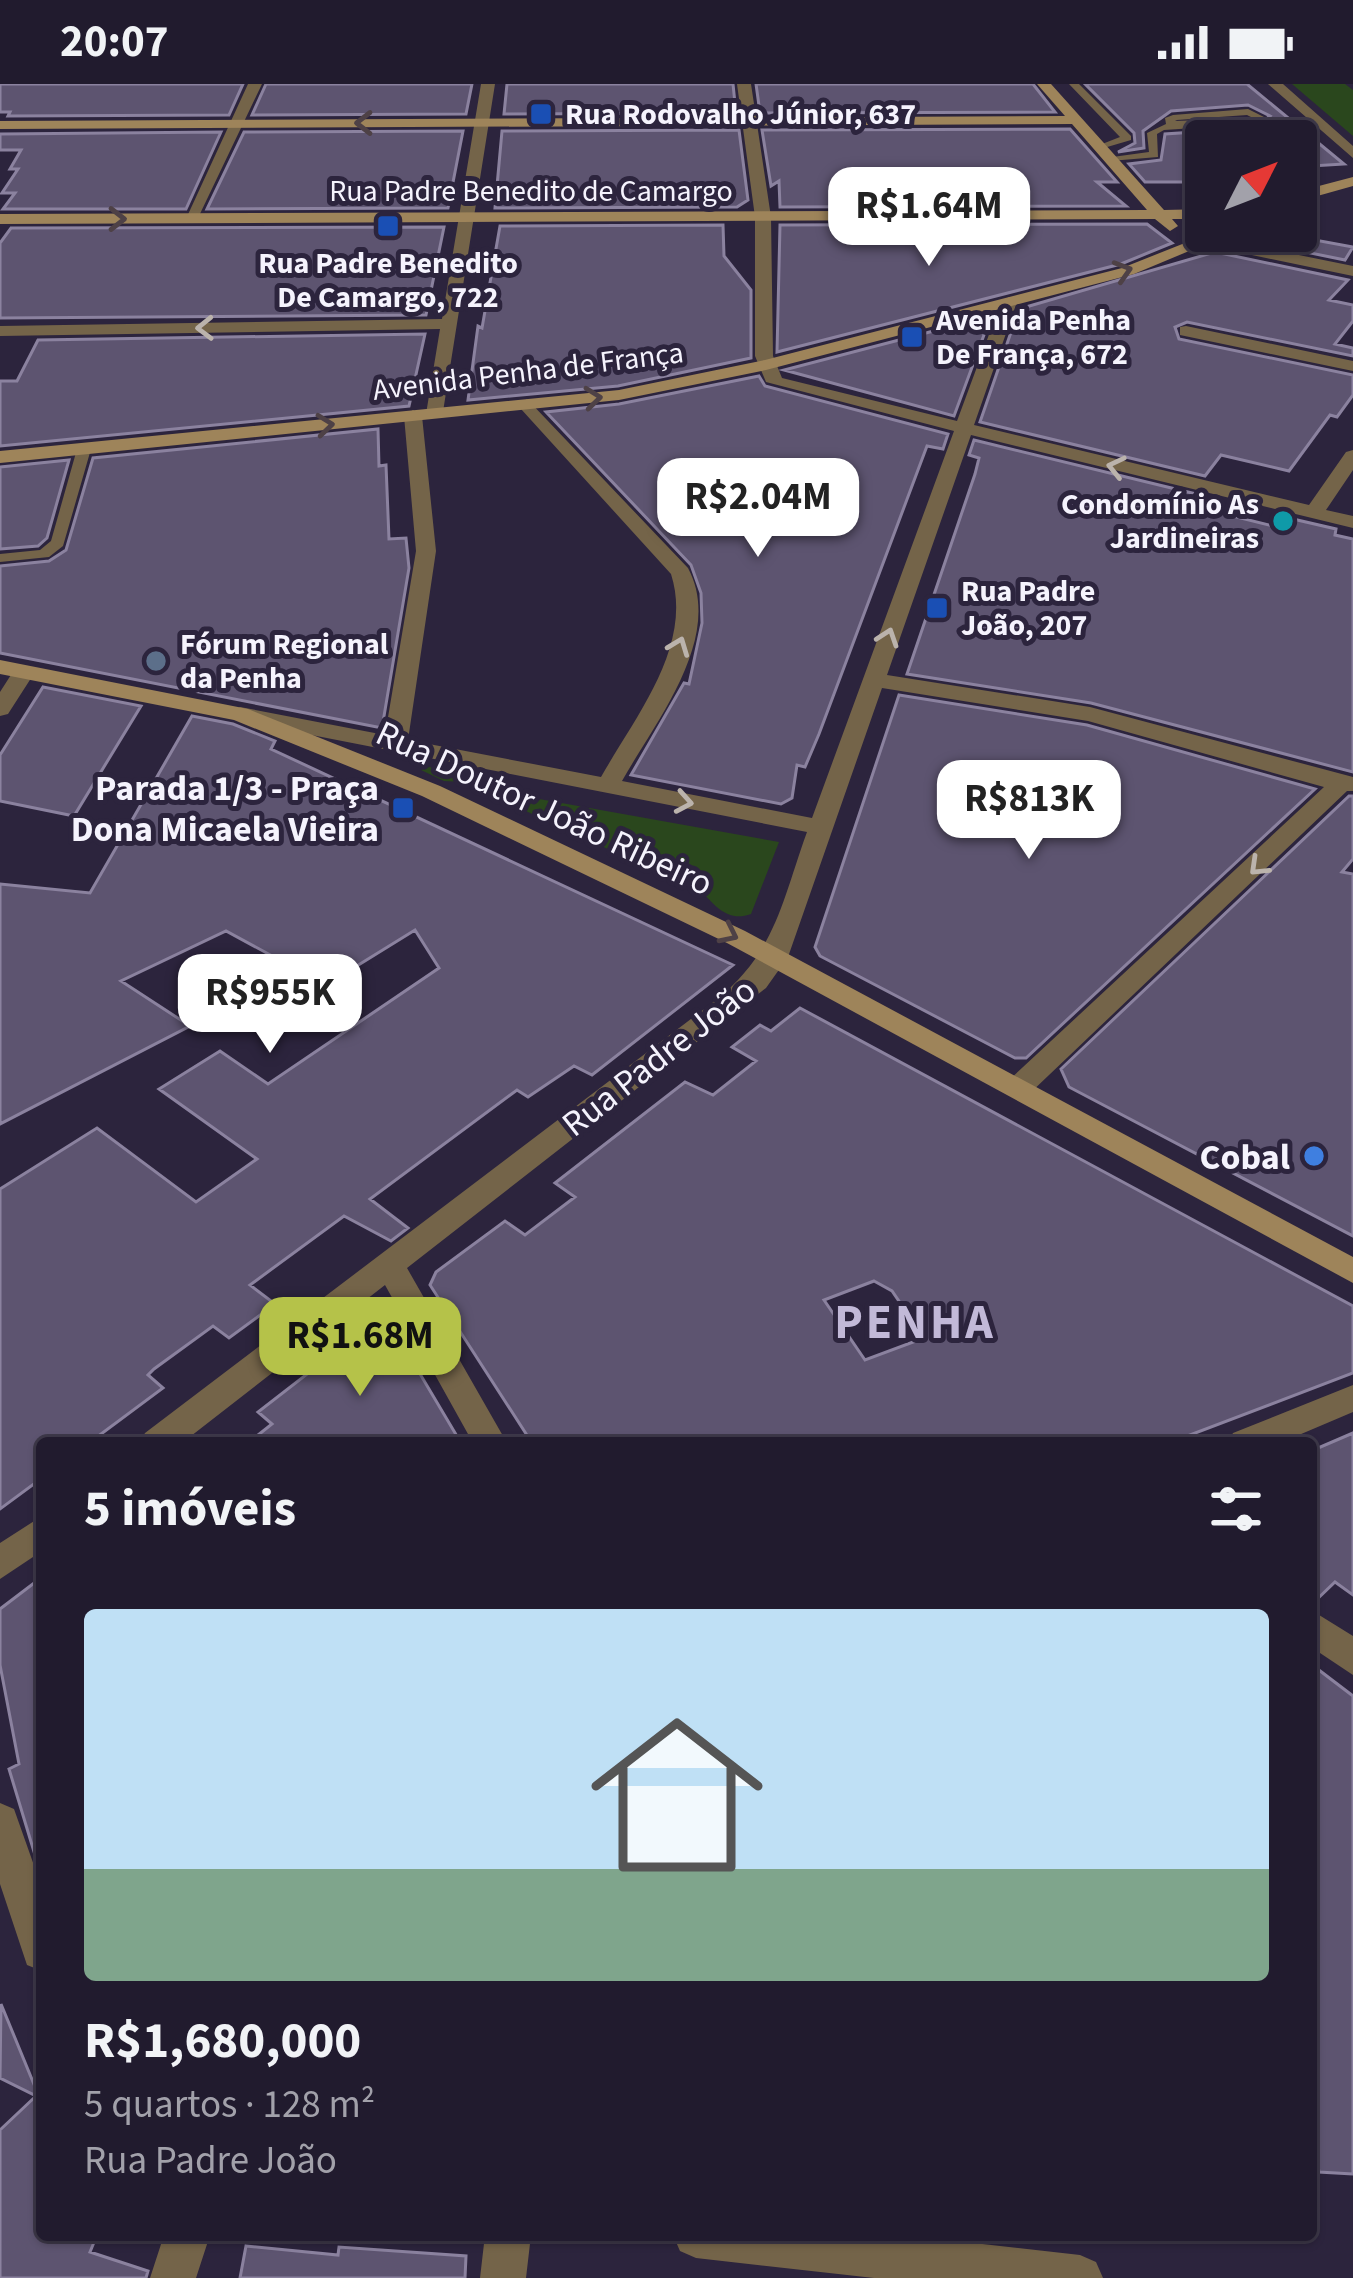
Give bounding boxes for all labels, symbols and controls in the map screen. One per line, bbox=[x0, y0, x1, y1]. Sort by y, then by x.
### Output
text: 20:07 bbox=[60, 10, 169, 74]
place label: Rua Rodovalho Júnior, 637 bbox=[565, 93, 916, 136]
marker: Rua Rodovalho Júnior, 637 bbox=[528, 101, 554, 127]
one-way arrow bbox=[354, 110, 372, 136]
north arrow bbox=[1185, 120, 1317, 252]
map controls bbox=[1185, 120, 1317, 252]
pin: R$1.64M bbox=[818, 167, 1040, 269]
street label: Rua Padre Benedito de Camargo bbox=[329, 170, 733, 213]
text: R$1.64M bbox=[855, 178, 1003, 234]
one-way arrow bbox=[109, 206, 127, 232]
marker: Rua Padre Benedito De Camargo, 722 bbox=[375, 213, 401, 239]
place label: Rua Padre Benedito De Camargo, 722 bbox=[258, 242, 518, 319]
one-way arrow bbox=[1112, 261, 1133, 286]
place label: Avenida Penha De França, 672 bbox=[935, 299, 1131, 376]
one-way arrow bbox=[195, 314, 214, 340]
marker: Avenida Penha De França, 672 bbox=[899, 324, 925, 350]
street label: Avenida Penha de França bbox=[370, 331, 686, 412]
one-way arrow bbox=[584, 386, 603, 411]
one-way arrow bbox=[316, 413, 335, 438]
one-way arrow bbox=[1107, 455, 1127, 480]
pin: R$2.04M bbox=[647, 458, 869, 560]
text: R$2.04M bbox=[684, 469, 832, 525]
place label: Condomínio As Jardineiras bbox=[1061, 483, 1259, 560]
marker: Condomínio As Jardineiras bbox=[1270, 508, 1296, 534]
place label: Rua Padre João, 207 bbox=[961, 570, 1095, 647]
marker: Rua Padre João, 207 bbox=[924, 595, 950, 621]
place label: Fórum Regional da Penha bbox=[180, 623, 389, 700]
one-way arrow bbox=[874, 628, 898, 649]
one-way arrow bbox=[664, 636, 689, 657]
marker: Fórum Regional da Penha bbox=[143, 648, 169, 674]
street label: Rua Doutor João Ribeiro bbox=[368, 708, 721, 909]
pin: R$813K bbox=[931, 760, 1127, 862]
place label: Parada 1/3 - Praça Dona Micaela Vieira bbox=[71, 763, 379, 855]
text: R$813K bbox=[964, 771, 1094, 827]
one-way arrow bbox=[674, 788, 694, 813]
marker: Parada 1/3 - Praça Dona Micaela Vieira bbox=[390, 795, 416, 821]
one-way arrow bbox=[1250, 852, 1272, 874]
one-way arrow bbox=[717, 919, 738, 943]
pin: R$955K bbox=[172, 954, 368, 1056]
text: R$955K bbox=[205, 965, 335, 1021]
street label: Rua Padre João bbox=[551, 965, 767, 1149]
place label: Cobal bbox=[1200, 1132, 1290, 1183]
marker: Cobal bbox=[1301, 1143, 1327, 1169]
district label: PENHA bbox=[834, 1289, 996, 1357]
pin: R$1.68M bbox=[249, 1297, 471, 1399]
text: R$1.68M bbox=[286, 1308, 434, 1364]
text: 5 imóveis bbox=[84, 1473, 296, 1545]
icon: filters bbox=[1203, 1476, 1269, 1542]
icon: home bbox=[569, 1687, 785, 1903]
text: R$1,680,000 bbox=[84, 2005, 361, 2077]
text: 5 quartos · 128 m² bbox=[84, 2077, 375, 2133]
text: Rua Padre João bbox=[84, 2133, 337, 2189]

